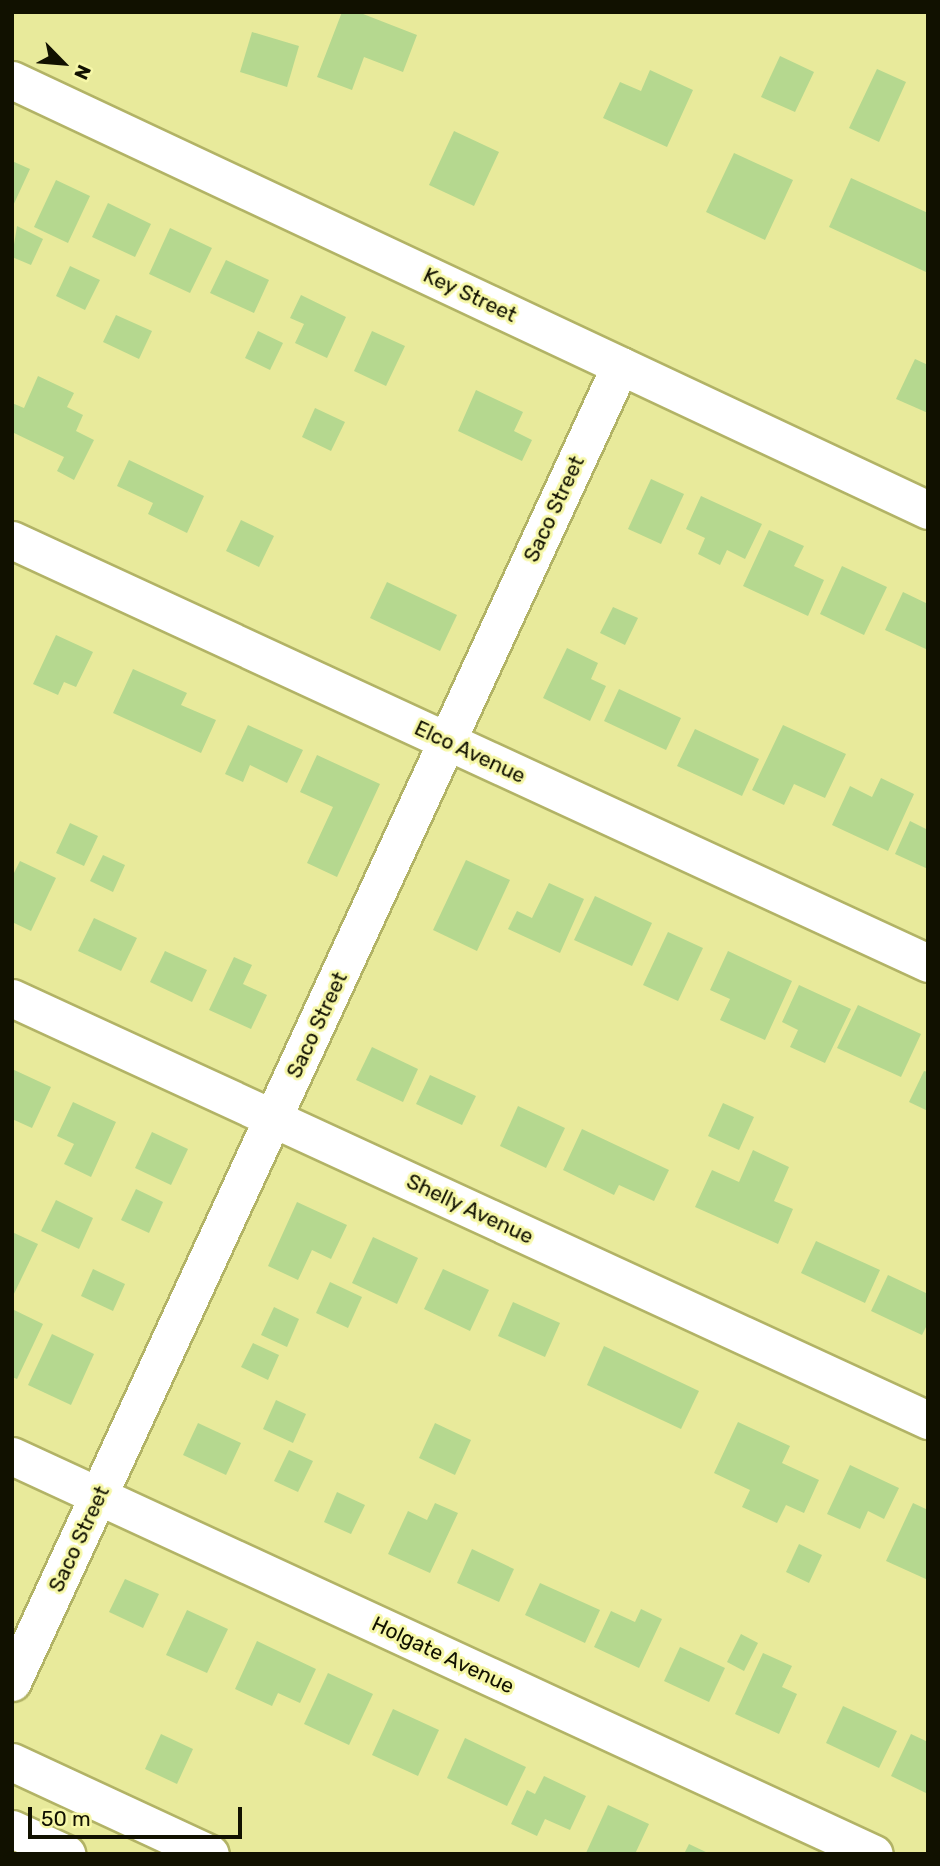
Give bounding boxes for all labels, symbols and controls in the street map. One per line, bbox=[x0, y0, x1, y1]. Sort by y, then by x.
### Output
north arrow bbox=[28, 28, 98, 98]
text: N bbox=[69, 61, 96, 83]
street label: Key Street bbox=[419, 262, 521, 328]
street label: Saco Street bbox=[518, 452, 590, 566]
street label: Elco Avenue bbox=[410, 715, 530, 789]
street label: Saco Street bbox=[281, 968, 353, 1082]
street label: Shelly Avenue bbox=[402, 1168, 538, 1250]
street label: Saco Street bbox=[43, 1482, 115, 1596]
street label: Holgate Avenue bbox=[368, 1611, 518, 1699]
scale bar bbox=[32, 1792, 245, 1836]
text: 50 m bbox=[41, 1806, 91, 1831]

